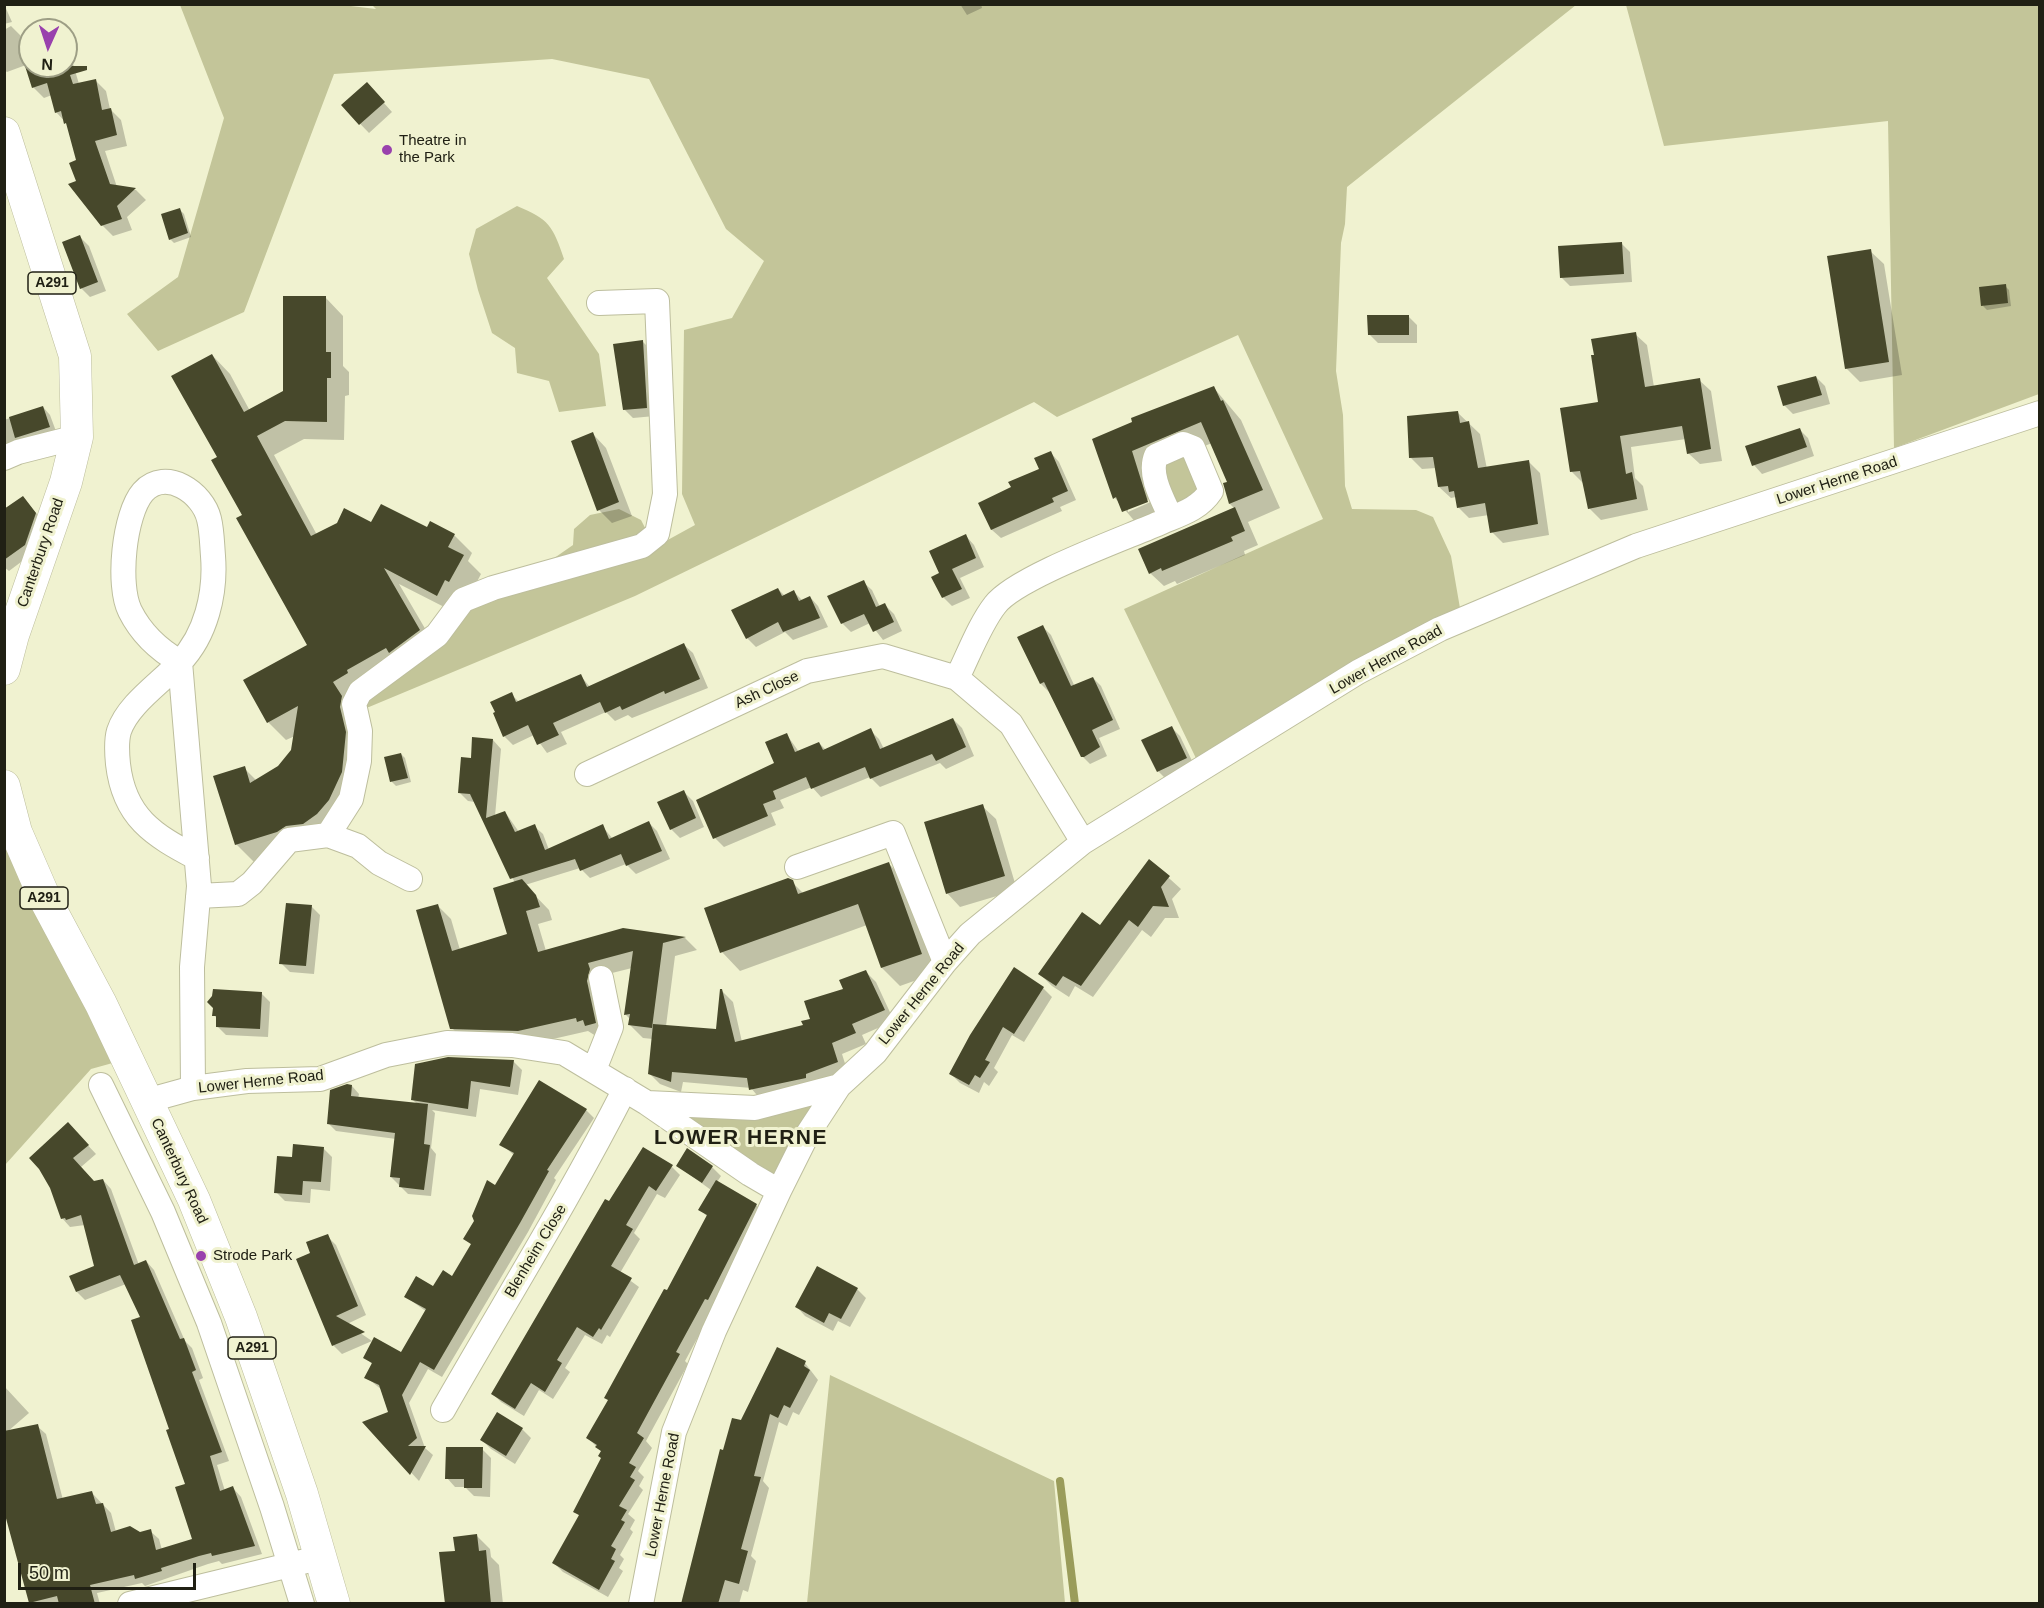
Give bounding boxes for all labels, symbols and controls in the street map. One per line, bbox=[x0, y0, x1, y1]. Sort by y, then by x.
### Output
north arrow bbox=[18, 18, 78, 78]
text: N bbox=[41, 56, 53, 73]
place label: Theatre in the Park bbox=[399, 132, 467, 167]
marker: Theatre in the Park bbox=[380, 143, 394, 157]
road number: A291 bbox=[28, 272, 76, 294]
street label: Lower Herne Road bbox=[1774, 453, 1900, 509]
street label: Canterbury Road bbox=[14, 496, 68, 610]
street label: Lower Herne Road bbox=[1327, 622, 1445, 698]
street label: Ash Close bbox=[732, 667, 802, 713]
road number: A291 bbox=[20, 887, 68, 909]
street label: Lower Herne Road bbox=[875, 939, 969, 1049]
street label: Lower Herne Road bbox=[197, 1066, 325, 1098]
street label: Canterbury Road bbox=[147, 1115, 211, 1227]
district label: LOWER HERNE bbox=[654, 1125, 828, 1151]
street label: Blenheim Close bbox=[501, 1201, 571, 1301]
place label: Strode Park bbox=[213, 1247, 292, 1265]
marker: Strode Park bbox=[194, 1249, 208, 1263]
road number: A291 bbox=[228, 1337, 276, 1359]
street label: Lower Herne Road bbox=[642, 1431, 684, 1559]
scale bar bbox=[21, 1551, 200, 1589]
text: 50 m bbox=[29, 1563, 69, 1583]

